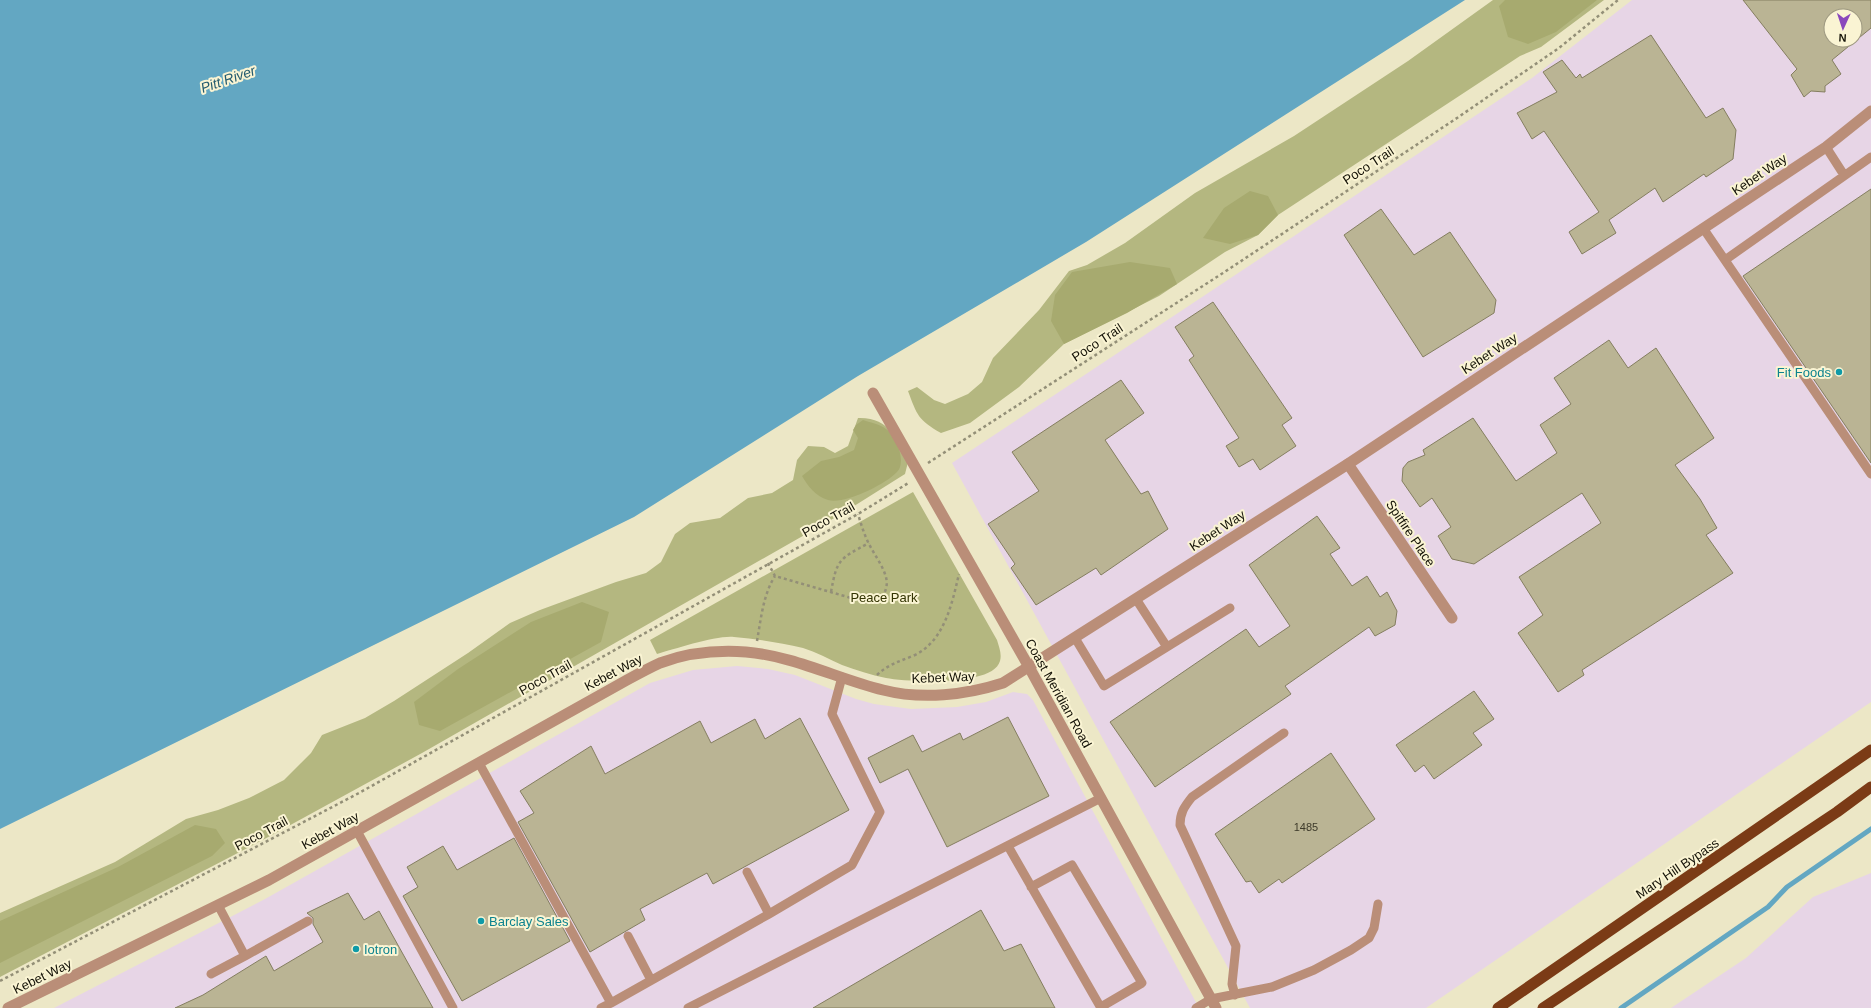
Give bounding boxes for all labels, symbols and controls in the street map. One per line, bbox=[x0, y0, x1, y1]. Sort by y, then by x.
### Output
north arrow bbox=[1823, 8, 1863, 48]
text: N bbox=[1838, 32, 1847, 44]
water label: Pitt River bbox=[199, 62, 259, 96]
street label: Poco Trail bbox=[1340, 143, 1397, 187]
street label: Kebet Way bbox=[1729, 150, 1790, 198]
street label: Poco Trail bbox=[1069, 320, 1126, 364]
street label: Kebet Way bbox=[1459, 330, 1520, 377]
place label: Fit Foods bbox=[1777, 365, 1831, 380]
marker: Fit Foods bbox=[1834, 367, 1844, 377]
street label: Spitfire Place bbox=[1383, 497, 1438, 569]
street label: Poco Trail bbox=[799, 499, 857, 540]
street label: Kebet Way bbox=[1187, 507, 1248, 554]
park label: Peace Park bbox=[850, 590, 918, 605]
street label: Coast Meridian Road bbox=[1022, 636, 1095, 750]
street label: Kebet Way bbox=[582, 651, 645, 694]
street label: Poco Trail bbox=[516, 657, 574, 698]
street label: Kebet Way bbox=[911, 669, 975, 686]
street label: Kebet Way bbox=[299, 808, 362, 852]
street label: Poco Trail bbox=[232, 813, 290, 854]
house number: 1485 bbox=[1294, 821, 1318, 833]
street label: Mary Hill Bypass bbox=[1633, 835, 1722, 902]
place label: Barclay Sales bbox=[489, 914, 569, 929]
marker: Barclay Sales bbox=[476, 916, 486, 926]
place label: Iotron bbox=[364, 942, 397, 957]
marker: Iotron bbox=[351, 944, 361, 954]
street label: Kebet Way bbox=[11, 956, 74, 997]

